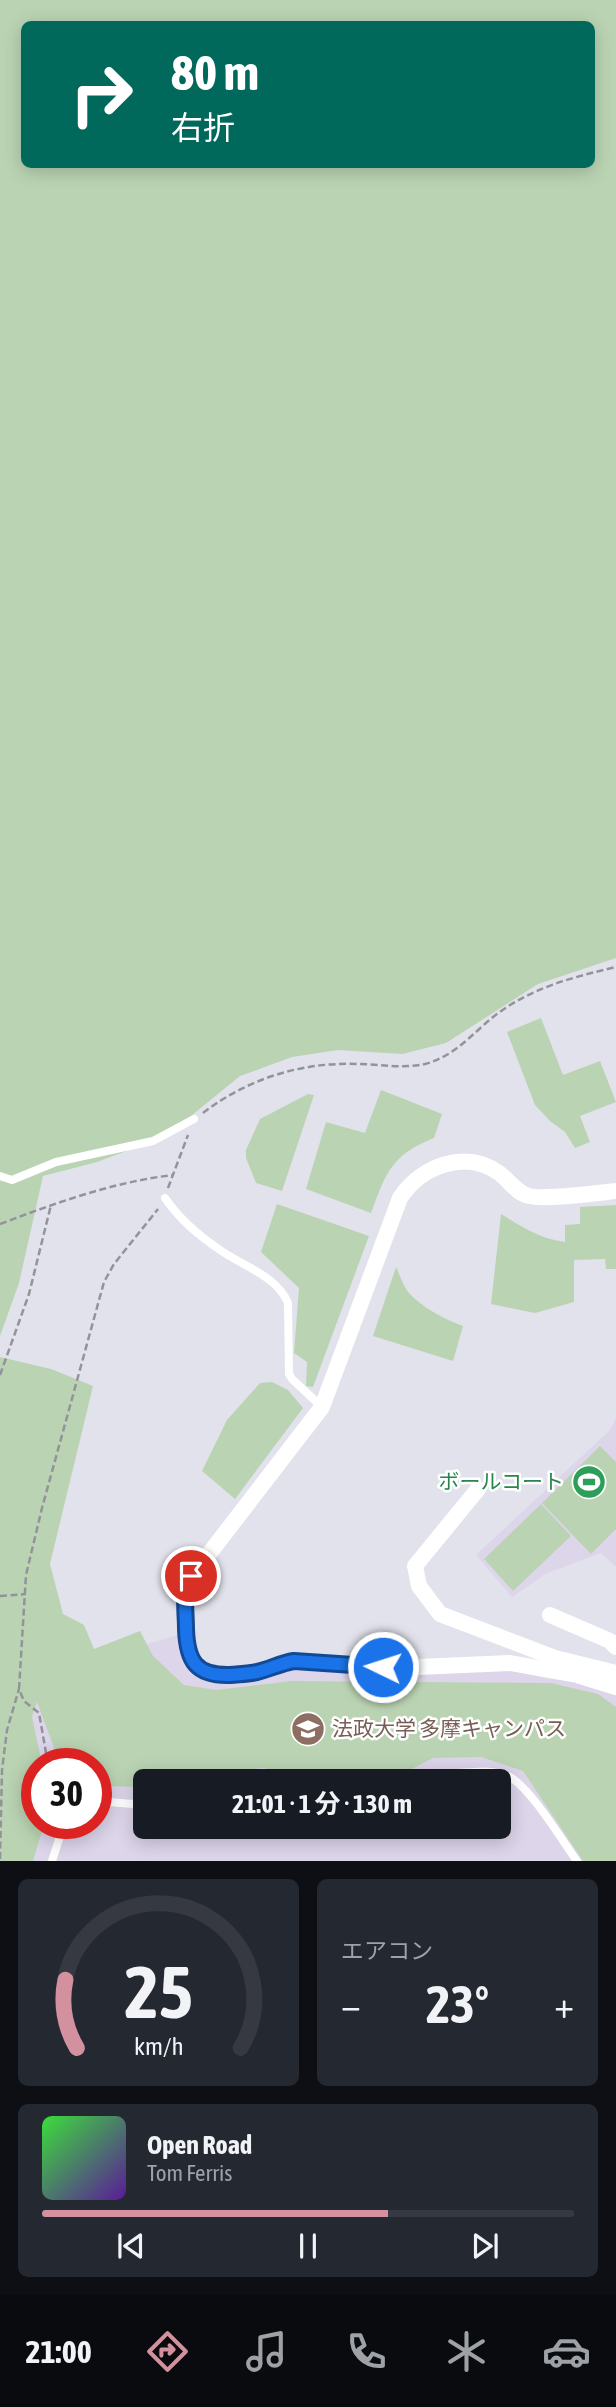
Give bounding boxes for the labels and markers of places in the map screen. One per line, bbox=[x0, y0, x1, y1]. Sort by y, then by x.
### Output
sports icon: ボールコート bbox=[570, 1463, 608, 1501]
place label: ボールコート bbox=[438, 1469, 564, 1493]
pin bbox=[161, 1546, 221, 1606]
school or university icon: 法政大学 多摩キャンパス bbox=[289, 1710, 327, 1748]
place label: 法政大学 多摩キャンパス bbox=[332, 1716, 566, 1740]

